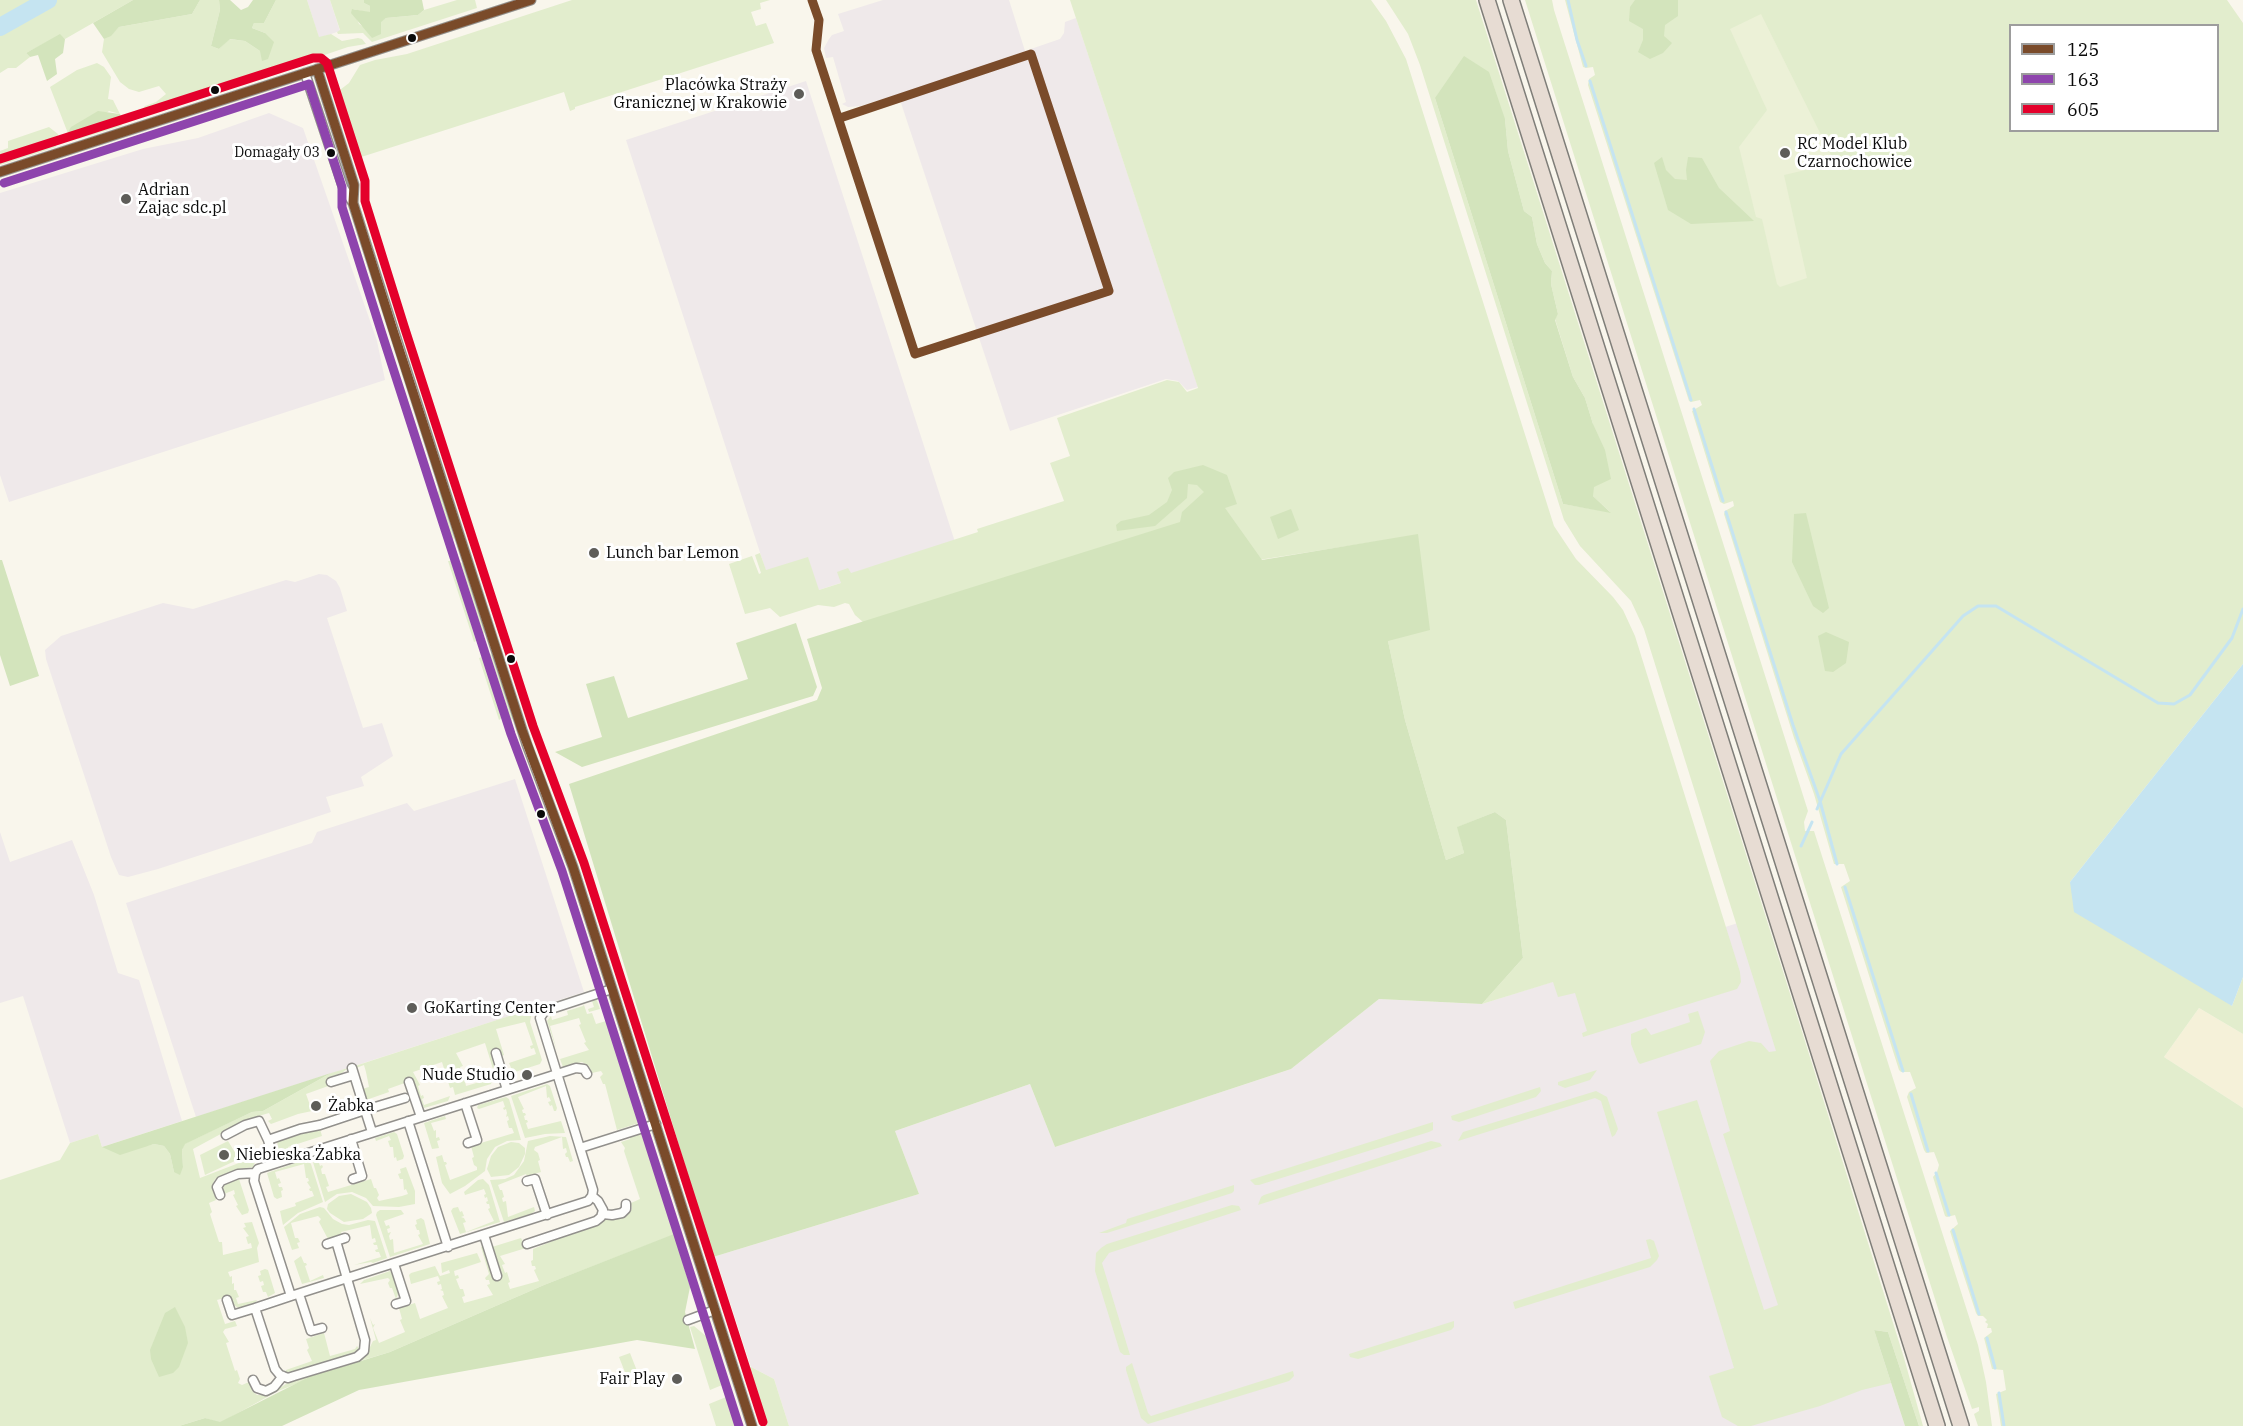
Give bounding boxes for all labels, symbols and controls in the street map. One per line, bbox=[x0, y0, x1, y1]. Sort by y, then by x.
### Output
legend bbox=[2009, 24, 2219, 132]
unlabelled marker bbox=[406, 32, 418, 44]
text: 125 bbox=[2067, 38, 2099, 61]
text: 163 bbox=[2067, 68, 2099, 91]
place label: Placówka Straży Granicznej w Krakowie bbox=[613, 75, 787, 113]
unlabelled marker bbox=[209, 84, 221, 96]
marker: Placówka Straży Granicznej w Krakowie bbox=[792, 87, 806, 101]
text: 605 bbox=[2067, 98, 2099, 121]
place label: RC Model Klub Czarnochowice bbox=[1797, 134, 1912, 172]
place label: Domagały 03 bbox=[234, 145, 320, 161]
marker: RC Model Klub Czarnochowice bbox=[1778, 146, 1792, 160]
marker: Domagały 03 bbox=[325, 147, 337, 159]
place label: Adrian Zając sdc.pl bbox=[138, 180, 227, 218]
marker: Adrian Zając sdc.pl bbox=[119, 192, 133, 206]
place label: Lunch bar Lemon bbox=[606, 543, 739, 563]
marker: Lunch bar Lemon bbox=[587, 546, 601, 560]
unlabelled marker bbox=[505, 653, 517, 665]
unlabelled marker bbox=[535, 808, 547, 820]
place label: GoKarting Center bbox=[424, 998, 555, 1018]
marker: GoKarting Center bbox=[405, 1001, 419, 1015]
place label: Nude Studio bbox=[422, 1065, 515, 1085]
marker: Nude Studio bbox=[520, 1068, 534, 1082]
place label: Żabka bbox=[328, 1096, 374, 1116]
marker: Żabka bbox=[309, 1099, 323, 1113]
place label: Niebieska Żabka bbox=[236, 1145, 361, 1165]
marker: Niebieska Żabka bbox=[217, 1148, 231, 1162]
place label: Fair Play bbox=[599, 1369, 665, 1389]
marker: Fair Play bbox=[670, 1372, 684, 1386]

